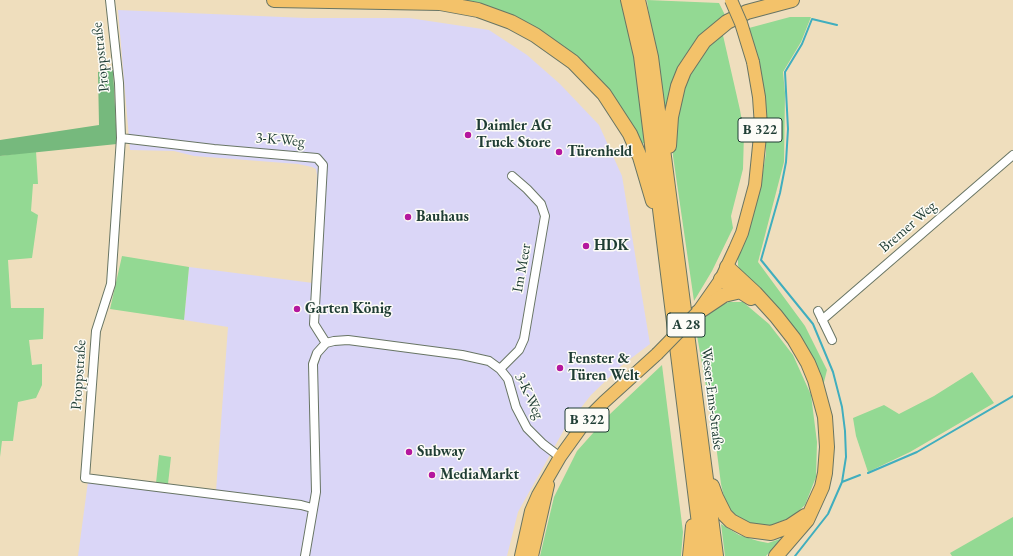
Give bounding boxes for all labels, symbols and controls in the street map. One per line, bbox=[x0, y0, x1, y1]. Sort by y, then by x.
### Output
street label: Proppstraße bbox=[88, 21, 114, 93]
place label: Daimler AG Truck Store bbox=[476, 117, 552, 152]
road number: B 322 bbox=[738, 118, 782, 142]
street label: 3-K-Weg bbox=[255, 129, 305, 151]
marker: Daimler AG Truck Store bbox=[463, 130, 473, 140]
place label: Türenheld bbox=[567, 143, 632, 161]
marker: Türenheld bbox=[554, 147, 564, 157]
street label: Bremer Weg bbox=[876, 197, 940, 257]
place label: Bauhaus bbox=[416, 208, 469, 226]
marker: Bauhaus bbox=[403, 212, 413, 222]
place label: HDK bbox=[594, 237, 629, 255]
marker: HDK bbox=[581, 241, 591, 251]
street label: Im Meer bbox=[509, 242, 535, 294]
place label: Garten König bbox=[305, 300, 392, 318]
marker: Garten König bbox=[292, 304, 302, 314]
road number: A 28 bbox=[667, 313, 705, 337]
street label: Proppstraße bbox=[68, 339, 90, 411]
street label: Weser-Ems-Straße bbox=[697, 347, 727, 451]
place label: Fenster & Türen Welt bbox=[568, 350, 639, 385]
marker: Fenster & Türen Welt bbox=[555, 363, 565, 373]
street label: 3-K-Weg bbox=[510, 370, 548, 422]
road number: B 322 bbox=[565, 408, 609, 432]
place label: Subway bbox=[417, 443, 465, 461]
marker: Subway bbox=[404, 447, 414, 457]
place label: MediaMarkt bbox=[440, 466, 519, 484]
marker: MediaMarkt bbox=[427, 470, 437, 480]

